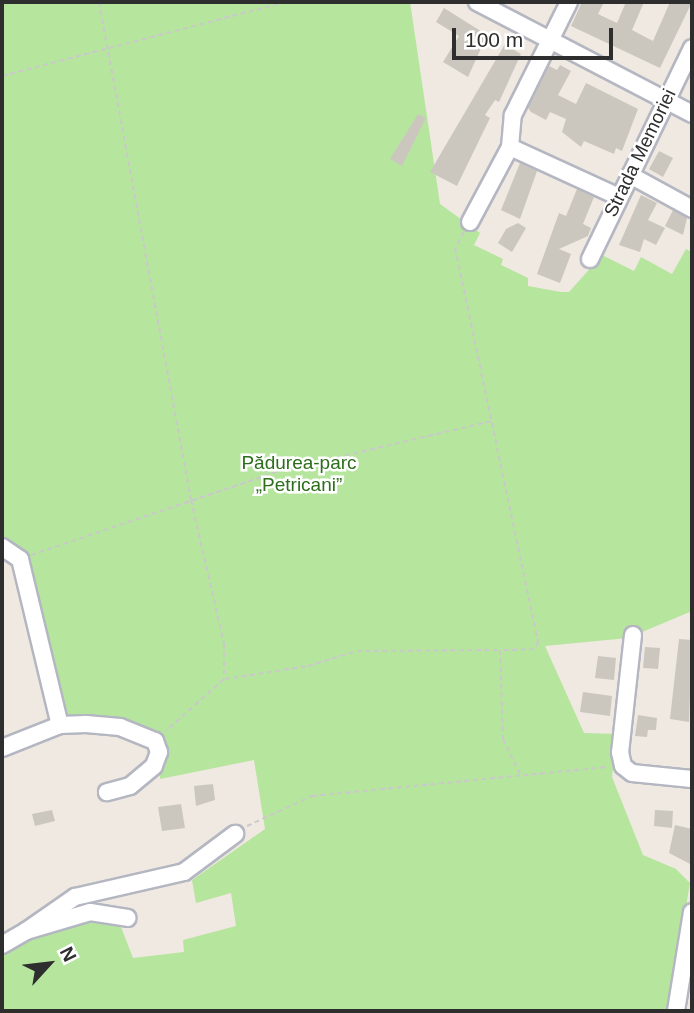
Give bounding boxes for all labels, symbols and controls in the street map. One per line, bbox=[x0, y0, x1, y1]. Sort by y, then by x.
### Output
scale bar bbox=[456, 14, 617, 58]
text: 100 m bbox=[465, 28, 523, 51]
street label: Strada Memoriei bbox=[599, 85, 681, 221]
park label: Pădurea-parc „Petricani” bbox=[241, 452, 357, 496]
north arrow bbox=[14, 929, 84, 999]
text: N bbox=[56, 943, 81, 965]

